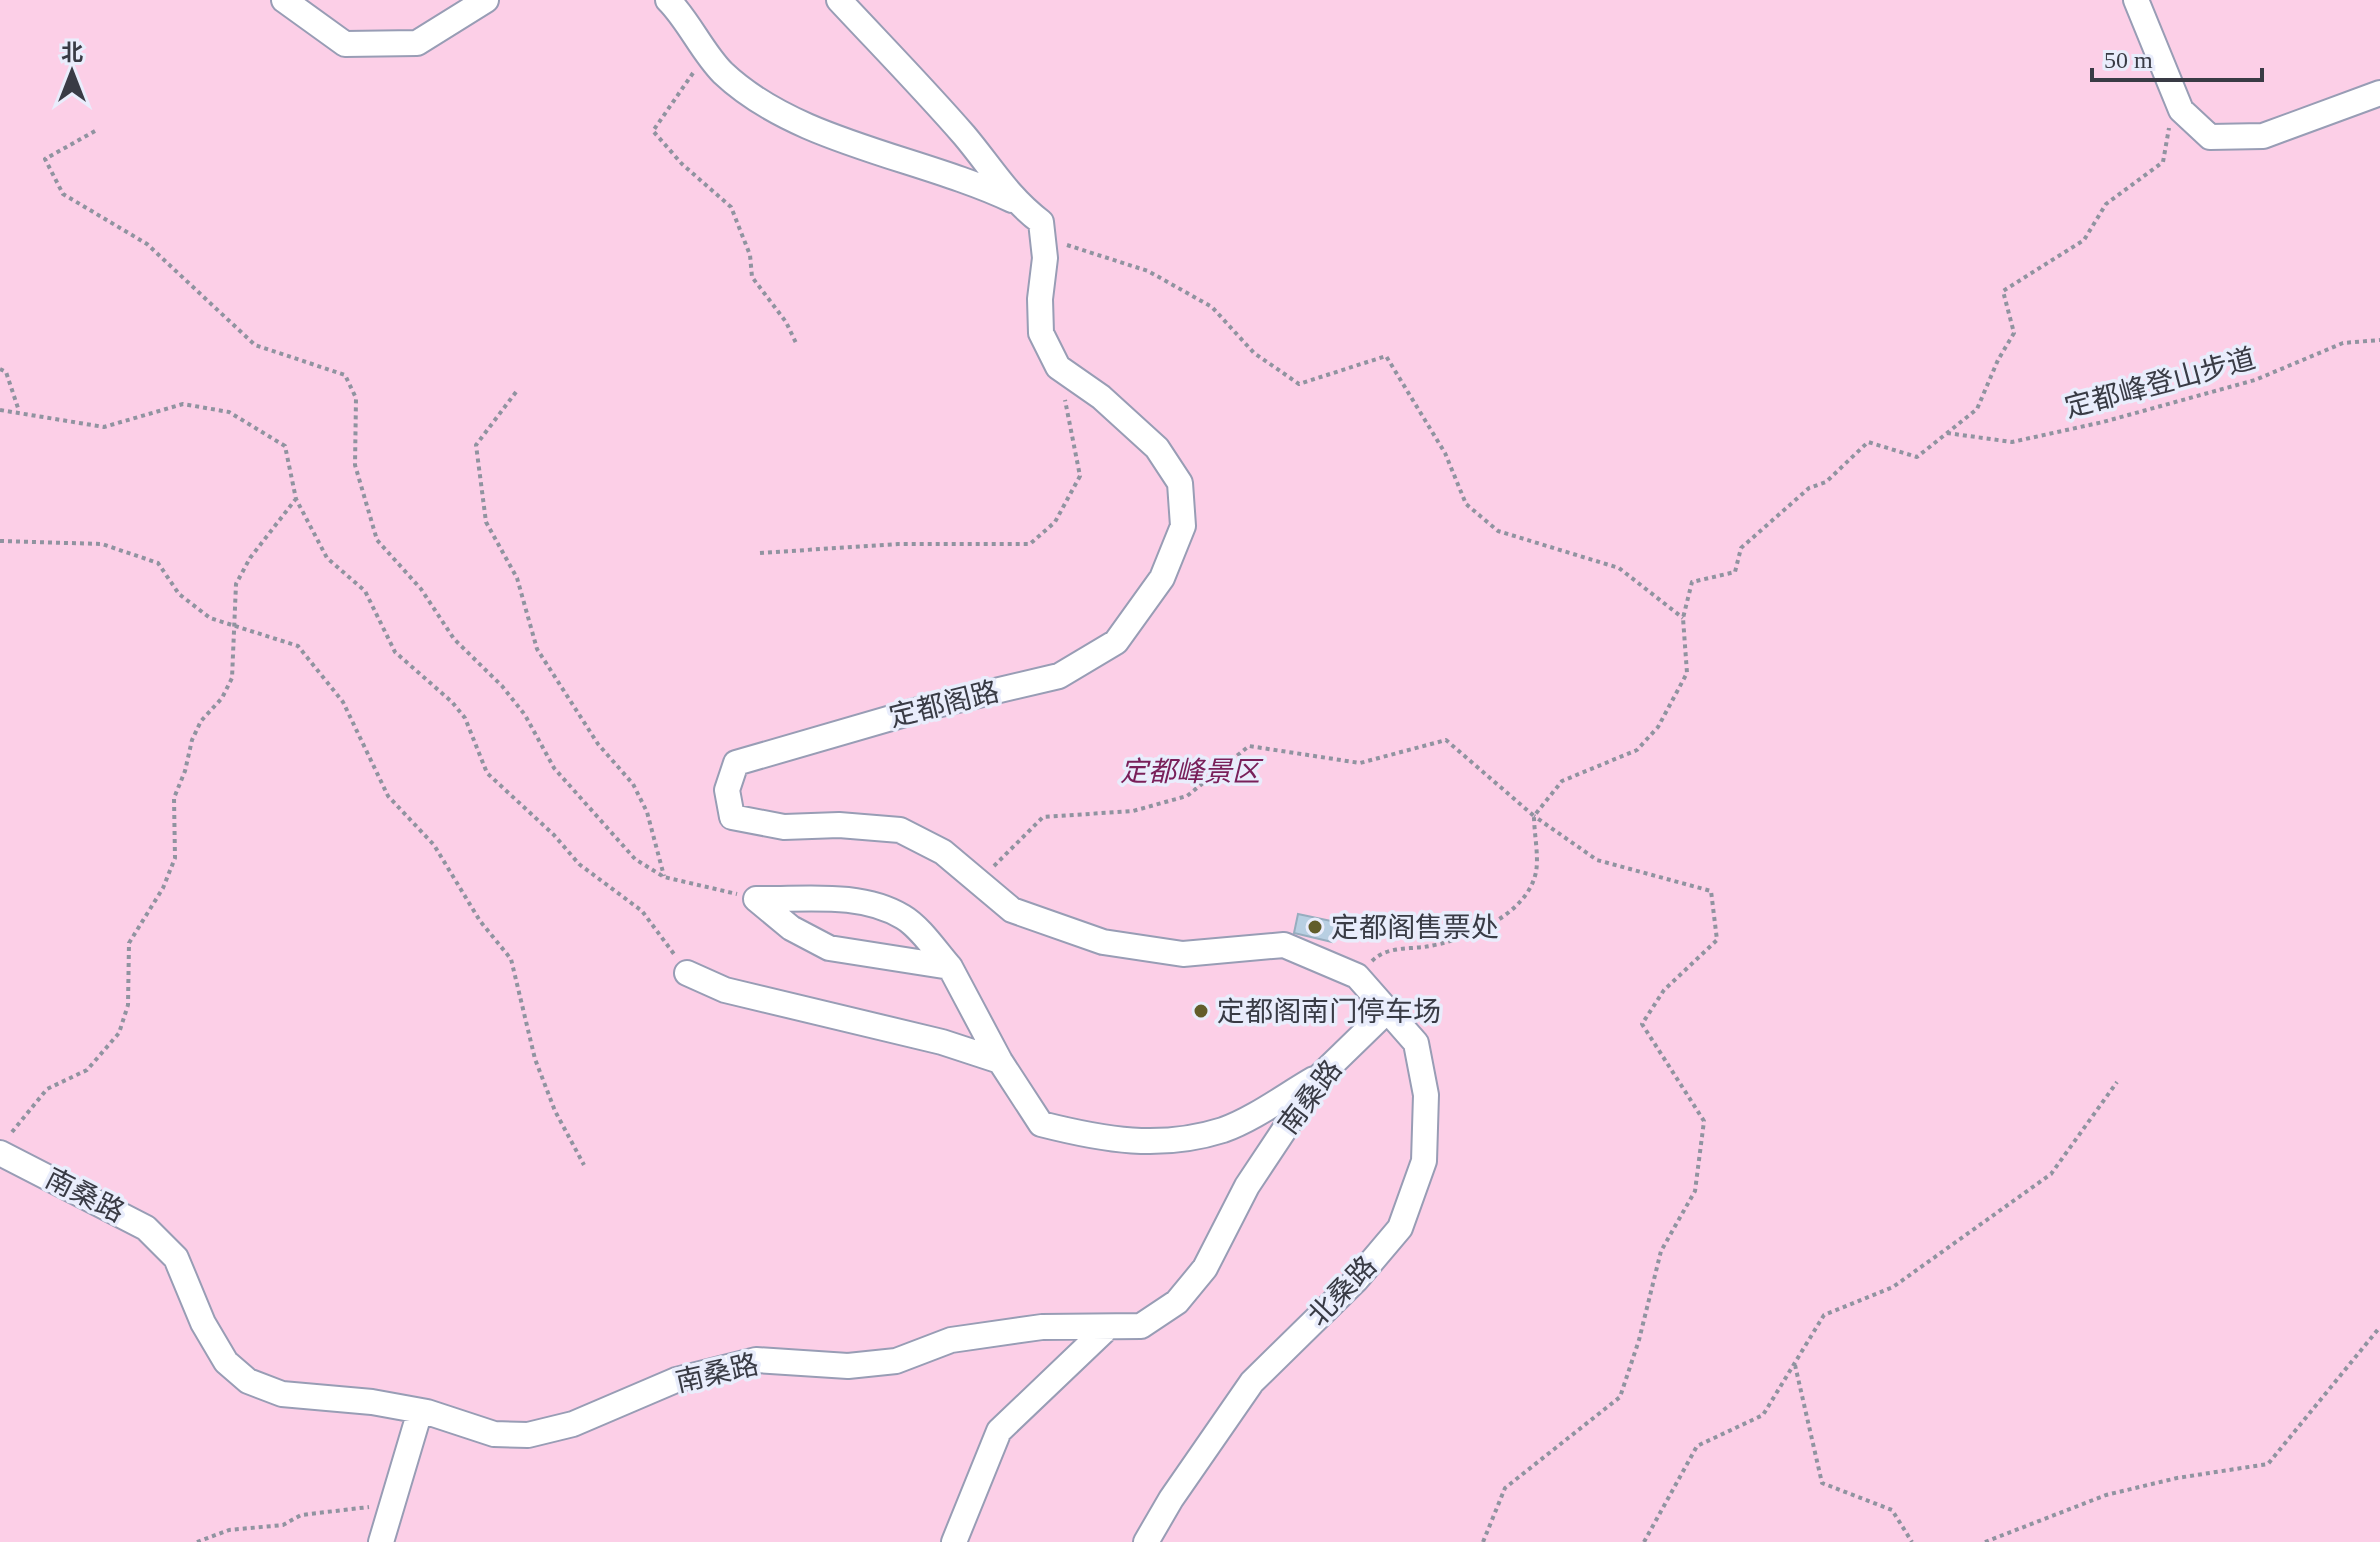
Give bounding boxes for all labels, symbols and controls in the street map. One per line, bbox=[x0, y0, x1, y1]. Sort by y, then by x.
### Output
north arrow bbox=[32, 32, 112, 112]
scale bar bbox=[2092, 32, 2262, 82]
text: 北 bbox=[61, 40, 83, 65]
text: 50 m bbox=[2104, 47, 2153, 73]
street label: 定都峰登山步道 bbox=[2061, 343, 2259, 423]
street label: 定都阁路 bbox=[886, 675, 1002, 733]
park label: 定都峰景区 bbox=[1120, 756, 1264, 787]
place label: 定都阁售票处 bbox=[1331, 912, 1499, 943]
marker: 定都阁售票处 bbox=[1306, 918, 1324, 936]
place label: 定都阁南门停车场 bbox=[1217, 996, 1441, 1027]
marker: 定都阁南门停车场 bbox=[1192, 1002, 1210, 1020]
street label: 南桑路 bbox=[1272, 1054, 1348, 1140]
street label: 南桑路 bbox=[41, 1162, 129, 1228]
street label: 北桑路 bbox=[1302, 1250, 1382, 1332]
street label: 南桑路 bbox=[673, 1348, 761, 1398]

